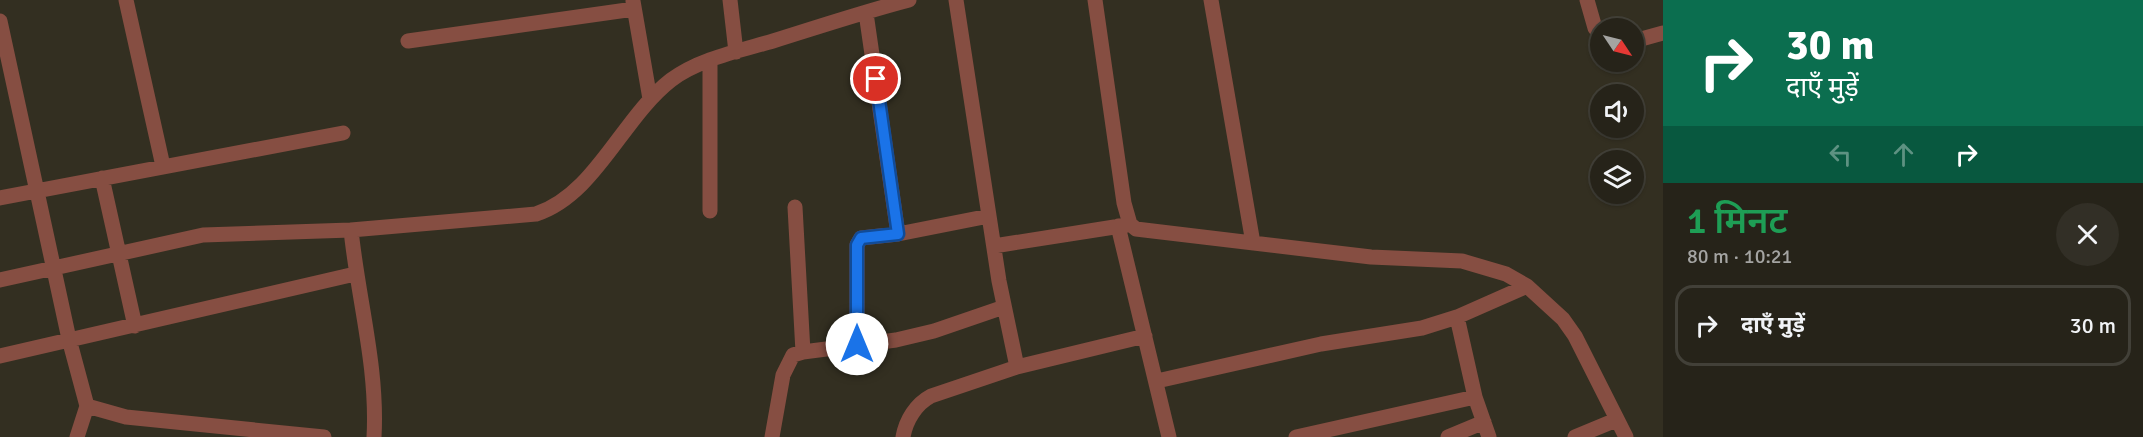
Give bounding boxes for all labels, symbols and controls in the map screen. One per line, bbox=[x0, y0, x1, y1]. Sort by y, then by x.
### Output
north arrow bbox=[1590, 18, 1644, 72]
map controls bbox=[1590, 18, 1644, 204]
text: 30 m bbox=[1786, 20, 1875, 71]
icon: right bbox=[1687, 24, 1765, 102]
pin bbox=[850, 53, 901, 104]
icon: arrive bbox=[859, 62, 892, 95]
text: दाएँ मुड़ें bbox=[1786, 71, 1859, 104]
button: sound bbox=[1590, 84, 1644, 138]
icon: left bbox=[1824, 138, 1857, 171]
icon: ahead bbox=[1887, 138, 1920, 171]
icon: right bbox=[1950, 138, 1983, 171]
button: layers bbox=[1590, 150, 1644, 204]
text: 1 मिनट bbox=[1687, 199, 1787, 244]
button: close bbox=[2056, 203, 2119, 266]
text: 80 m · 10:21 bbox=[1687, 244, 1792, 269]
icon: right bbox=[1690, 309, 1723, 342]
text: दाएँ मुड़ें bbox=[1741, 311, 1805, 338]
position arrow bbox=[825, 312, 889, 376]
text: 30 m bbox=[2070, 312, 2116, 339]

